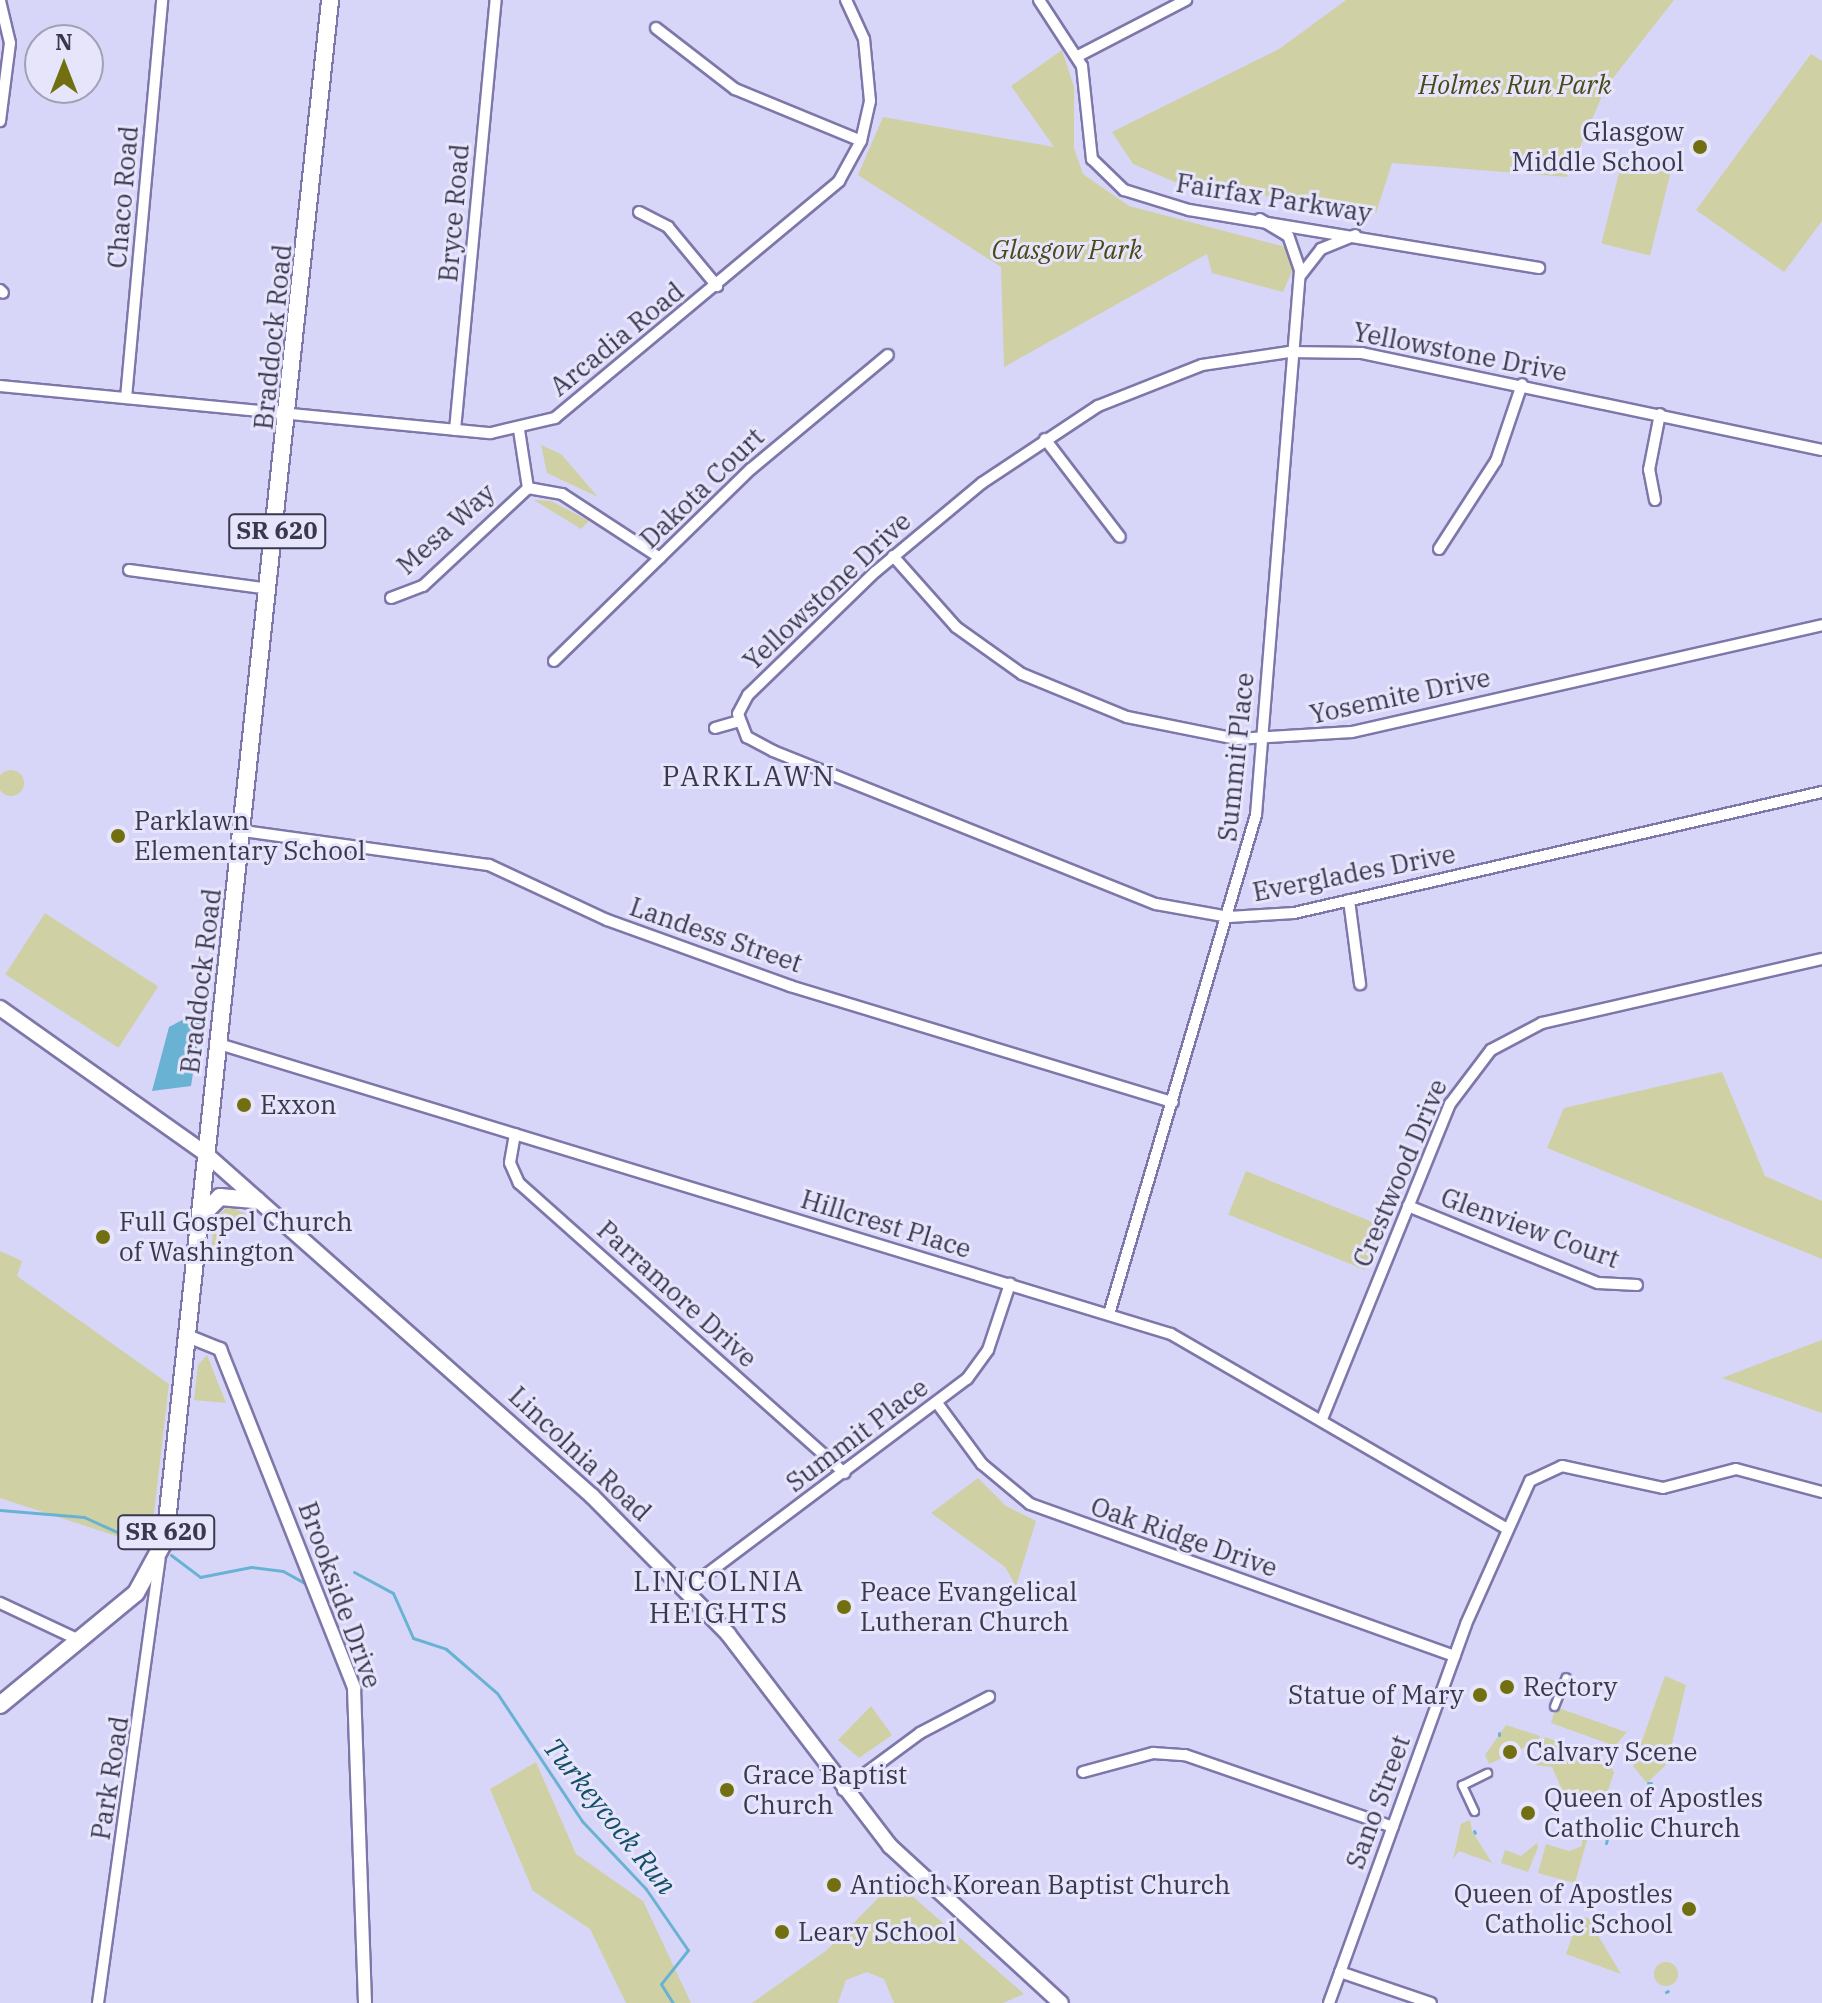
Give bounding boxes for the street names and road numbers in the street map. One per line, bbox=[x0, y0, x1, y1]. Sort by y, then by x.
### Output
street label: Chaco Road bbox=[101, 124, 145, 270]
street label: Bryce Road bbox=[432, 143, 476, 283]
street label: Fairfax Parkway bbox=[1174, 167, 1374, 229]
street label: Braddock Road bbox=[248, 243, 298, 431]
street label: Arcadia Road bbox=[544, 276, 690, 402]
street label: Yellowstone Drive bbox=[1350, 316, 1570, 388]
street label: Dakota Court bbox=[634, 421, 770, 555]
street label: Mesa Way bbox=[391, 477, 501, 581]
street label: Yellowstone Drive bbox=[737, 505, 917, 677]
road number: SR 620 bbox=[227, 511, 327, 551]
street label: Yosemite Drive bbox=[1307, 662, 1493, 730]
street label: Summit Place bbox=[1212, 671, 1260, 843]
street label: Everglades Drive bbox=[1250, 838, 1458, 908]
street label: Braddock Road bbox=[174, 887, 228, 1075]
street label: Landess Street bbox=[626, 891, 806, 979]
street label: Crestwood Drive bbox=[1346, 1074, 1454, 1272]
street label: Glenview Court bbox=[1437, 1181, 1623, 1275]
street label: Hillcrest Place bbox=[797, 1183, 975, 1265]
street label: Parramore Drive bbox=[591, 1214, 763, 1374]
street label: Summit Place bbox=[780, 1371, 934, 1499]
street label: Lincolnia Road bbox=[502, 1380, 658, 1528]
street label: Oak Ridge Drive bbox=[1087, 1490, 1281, 1584]
street label: Brookside Drive bbox=[292, 1498, 388, 1692]
road number: SR 620 bbox=[116, 1512, 216, 1552]
street label: Park Road bbox=[85, 1714, 135, 1842]
street label: Sano Street bbox=[1339, 1731, 1417, 1873]

